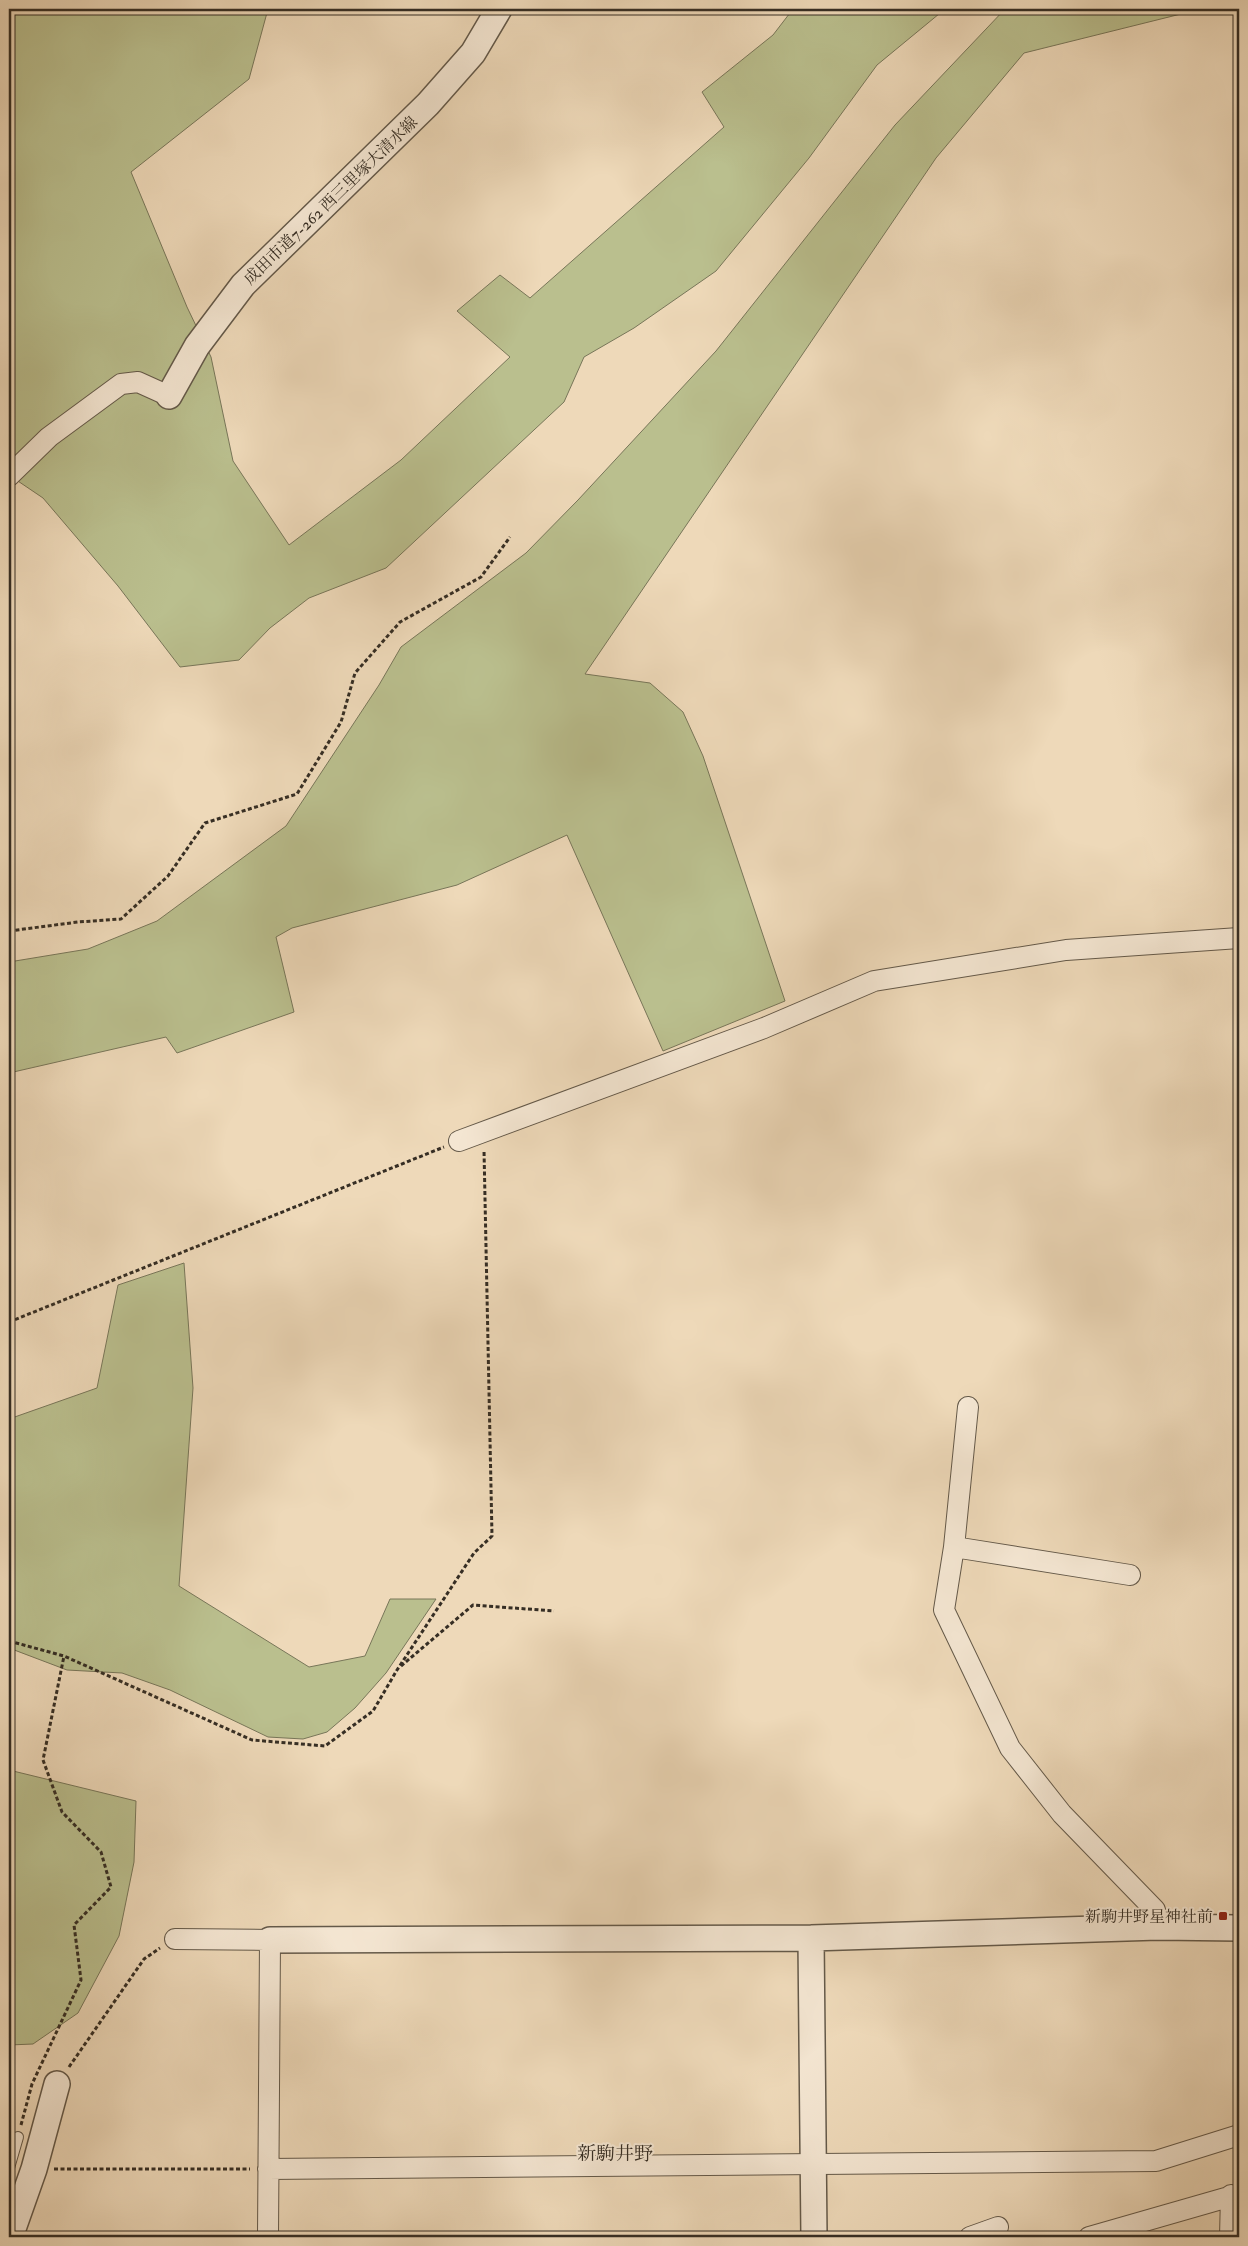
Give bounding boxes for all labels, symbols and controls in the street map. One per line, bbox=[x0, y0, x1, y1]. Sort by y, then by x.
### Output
street label: 成田市道7-262 西三里塚大清水線 bbox=[240, 112, 422, 289]
place label: 新駒井野星神社前 bbox=[1085, 1907, 1213, 1927]
marker: 新駒井野星神社前 bbox=[1217, 1910, 1229, 1922]
district label: 新駒井野 bbox=[577, 2142, 653, 2166]

